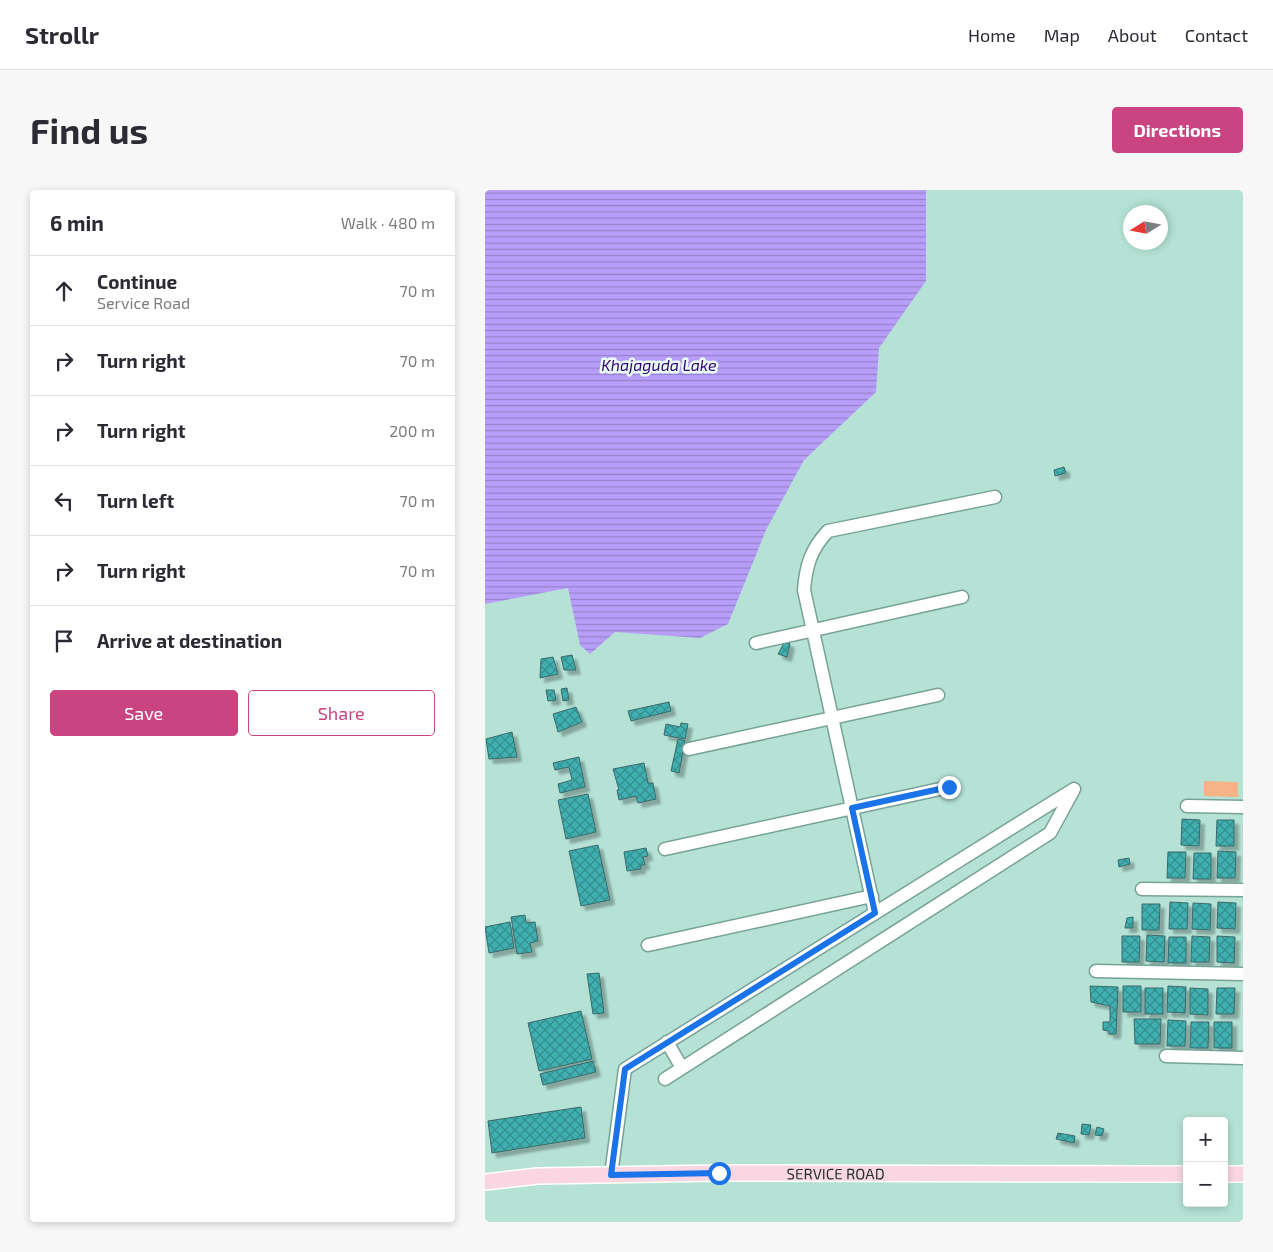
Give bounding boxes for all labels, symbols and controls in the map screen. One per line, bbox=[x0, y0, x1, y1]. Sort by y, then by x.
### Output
text: Strollr bbox=[25, 20, 99, 49]
text: Home bbox=[968, 24, 1016, 46]
text: Map bbox=[1044, 24, 1080, 46]
text: About bbox=[1108, 24, 1157, 46]
text: Contact bbox=[1185, 24, 1248, 46]
button: Directions bbox=[1112, 107, 1243, 153]
text: Find us bbox=[30, 109, 148, 151]
north arrow bbox=[1123, 205, 1168, 250]
text: 6 min bbox=[50, 210, 104, 235]
text: Walk · 480 m bbox=[341, 213, 435, 232]
text: Continue bbox=[97, 270, 177, 293]
icon: ahead bbox=[50, 277, 78, 305]
text: 70 m bbox=[400, 281, 435, 300]
text: Service Road bbox=[97, 293, 190, 312]
icon: right bbox=[50, 347, 78, 375]
text: Turn right bbox=[97, 349, 185, 372]
text: 70 m bbox=[400, 351, 435, 370]
water label: Khajaguda Lake bbox=[601, 355, 717, 375]
icon: right bbox=[50, 417, 78, 445]
text: Turn right bbox=[97, 419, 185, 442]
text: 200 m bbox=[389, 421, 435, 440]
icon: left bbox=[50, 487, 78, 515]
text: Turn left bbox=[97, 489, 174, 512]
text: 70 m bbox=[400, 491, 435, 510]
icon: right bbox=[50, 557, 78, 585]
text: Turn right bbox=[97, 559, 185, 582]
text: 70 m bbox=[400, 561, 435, 580]
icon: arrive bbox=[50, 627, 78, 655]
text: Arrive at destination bbox=[97, 629, 282, 652]
button: Save bbox=[50, 690, 238, 736]
button: Share bbox=[248, 690, 435, 736]
route end bbox=[938, 776, 961, 799]
map controls bbox=[1183, 1117, 1228, 1207]
button: + bbox=[1183, 1117, 1228, 1162]
route start bbox=[708, 1162, 731, 1185]
button: − bbox=[1183, 1162, 1228, 1207]
street label: SERVICE ROAD bbox=[787, 1164, 885, 1182]

